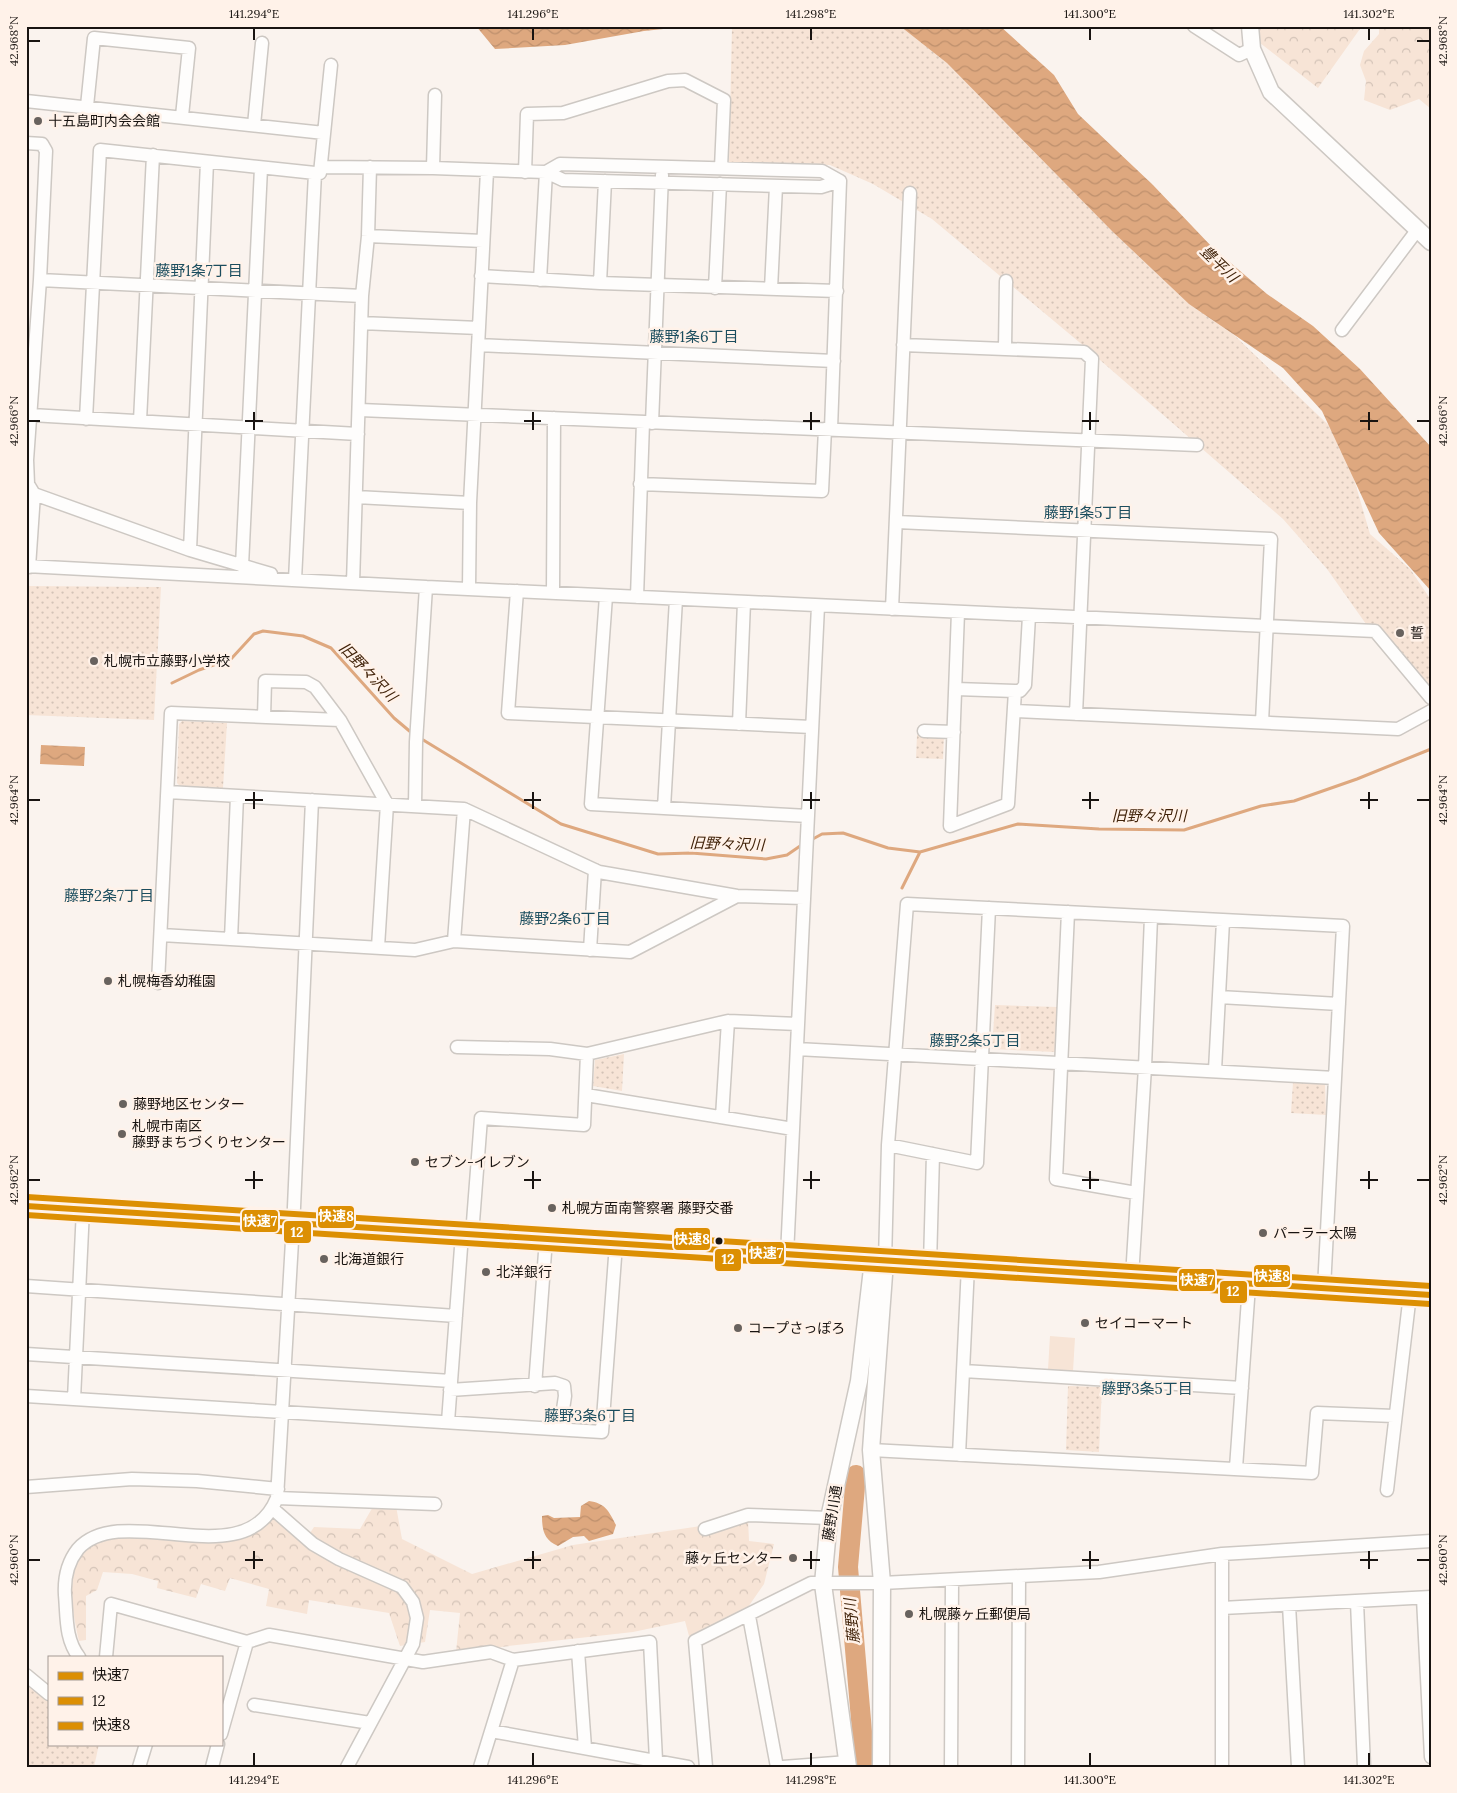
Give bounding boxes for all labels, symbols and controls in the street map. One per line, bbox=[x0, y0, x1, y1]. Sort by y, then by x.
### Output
text: 141.294°E bbox=[229, 6, 279, 21]
text: 141.296°E bbox=[508, 6, 558, 21]
text: 141.298°E bbox=[786, 6, 836, 21]
text: 141.300°E bbox=[1064, 6, 1116, 21]
text: 141.302°E bbox=[1343, 6, 1395, 21]
text: 42.968°N bbox=[6, 16, 21, 66]
text: 42.968°N bbox=[1435, 16, 1450, 66]
place label: 十五島町内会会館 bbox=[48, 112, 160, 130]
marker: 十五島町内会会館 bbox=[32, 115, 44, 127]
water label: 豊平川 bbox=[1197, 241, 1244, 287]
district label: 藤野1条7丁目 bbox=[155, 261, 243, 280]
district label: 藤野1条6丁目 bbox=[649, 327, 739, 346]
text: 42.966°N bbox=[6, 396, 21, 446]
text: 42.966°N bbox=[1435, 396, 1450, 446]
district label: 藤野1条5丁目 bbox=[1044, 503, 1132, 522]
place label: 誓 bbox=[1410, 624, 1424, 642]
marker: 誓 bbox=[1394, 627, 1406, 639]
water label: 旧野々沢川 bbox=[335, 638, 403, 707]
place label: 札幌市立藤野小学校 bbox=[104, 652, 230, 670]
marker: 札幌市立藤野小学校 bbox=[88, 655, 100, 667]
text: 42.964°N bbox=[6, 775, 21, 825]
text: 42.964°N bbox=[1435, 775, 1450, 825]
water label: 旧野々沢川 bbox=[1111, 806, 1188, 825]
water label: 旧野々沢川 bbox=[689, 833, 767, 854]
district label: 藤野2条7丁目 bbox=[64, 886, 154, 905]
district label: 藤野2条6丁目 bbox=[519, 909, 611, 928]
place label: 札幌梅香幼稚園 bbox=[118, 972, 216, 990]
marker: 札幌梅香幼稚園 bbox=[102, 975, 114, 987]
district label: 藤野2条5丁目 bbox=[929, 1031, 1021, 1050]
place label: 藤野地区センター bbox=[133, 1095, 245, 1113]
marker: 藤野地区センター bbox=[117, 1098, 129, 1110]
place label: 札幌市南区 藤野まちづくりセンター bbox=[132, 1117, 286, 1151]
marker: 札幌市南区 藤野まちづくりセンター bbox=[116, 1128, 128, 1140]
place label: セブン-イレブン bbox=[425, 1153, 530, 1171]
text: 42.962°N bbox=[6, 1155, 21, 1205]
text: 42.962°N bbox=[1435, 1155, 1450, 1205]
marker: セブン-イレブン bbox=[409, 1156, 421, 1168]
place label: 札幌方面南警察署 藤野交番 bbox=[562, 1199, 734, 1217]
marker: 札幌方面南警察署 藤野交番 bbox=[546, 1202, 558, 1214]
line badge: 快速8 bbox=[317, 1205, 355, 1229]
text: 快速8 bbox=[318, 1207, 354, 1225]
line badge: 快速7 bbox=[241, 1209, 279, 1233]
text: 快速7 bbox=[243, 1212, 278, 1230]
line badge: 12 bbox=[283, 1220, 312, 1244]
text: 12 bbox=[290, 1223, 304, 1241]
place label: パーラー太陽 bbox=[1273, 1224, 1357, 1242]
line badge: 快速8 bbox=[673, 1227, 711, 1251]
marker: パーラー太陽 bbox=[1257, 1227, 1269, 1239]
text: 快速8 bbox=[674, 1230, 710, 1248]
unlabelled marker bbox=[714, 1236, 724, 1246]
line badge: 快速7 bbox=[747, 1241, 785, 1265]
text: 快速7 bbox=[749, 1244, 784, 1262]
line badge: 12 bbox=[714, 1248, 742, 1272]
place label: 北海道銀行 bbox=[334, 1250, 404, 1268]
text: 12 bbox=[721, 1250, 735, 1268]
marker: 北海道銀行 bbox=[318, 1253, 330, 1265]
place label: 北洋銀行 bbox=[496, 1263, 552, 1281]
line badge: 快速8 bbox=[1253, 1264, 1291, 1288]
marker: 北洋銀行 bbox=[480, 1266, 492, 1278]
text: 快速8 bbox=[1254, 1267, 1290, 1285]
line badge: 快速7 bbox=[1178, 1268, 1216, 1292]
text: 快速7 bbox=[1180, 1271, 1215, 1289]
line badge: 12 bbox=[1219, 1280, 1248, 1304]
text: 12 bbox=[1226, 1282, 1240, 1300]
place label: セイコーマート bbox=[1095, 1314, 1193, 1332]
marker: セイコーマート bbox=[1079, 1317, 1091, 1329]
place label: コープさっぽろ bbox=[748, 1319, 845, 1337]
marker: コープさっぽろ bbox=[732, 1322, 744, 1334]
district label: 藤野3条5丁目 bbox=[1101, 1379, 1193, 1398]
district label: 藤野3条6丁目 bbox=[544, 1406, 636, 1425]
street label: 藤野川通 bbox=[819, 1484, 845, 1542]
text: 42.960°N bbox=[6, 1534, 21, 1586]
text: 42.960°N bbox=[1435, 1534, 1450, 1586]
place label: 藤ヶ丘センター bbox=[685, 1549, 783, 1567]
marker: 藤ヶ丘センター bbox=[787, 1552, 799, 1564]
water label: 藤野川 bbox=[840, 1596, 863, 1644]
place label: 札幌藤ヶ丘郵便局 bbox=[919, 1605, 1031, 1623]
marker: 札幌藤ヶ丘郵便局 bbox=[903, 1608, 915, 1620]
legend bbox=[48, 1656, 222, 1746]
text: 快速7 bbox=[92, 1665, 129, 1684]
text: 12 bbox=[92, 1691, 106, 1710]
text: 快速8 bbox=[92, 1715, 130, 1734]
text: 141.294°E bbox=[229, 1772, 279, 1787]
text: 141.296°E bbox=[508, 1772, 558, 1787]
text: 141.298°E bbox=[786, 1772, 836, 1787]
text: 141.300°E bbox=[1064, 1772, 1116, 1787]
text: 141.302°E bbox=[1343, 1772, 1395, 1787]

